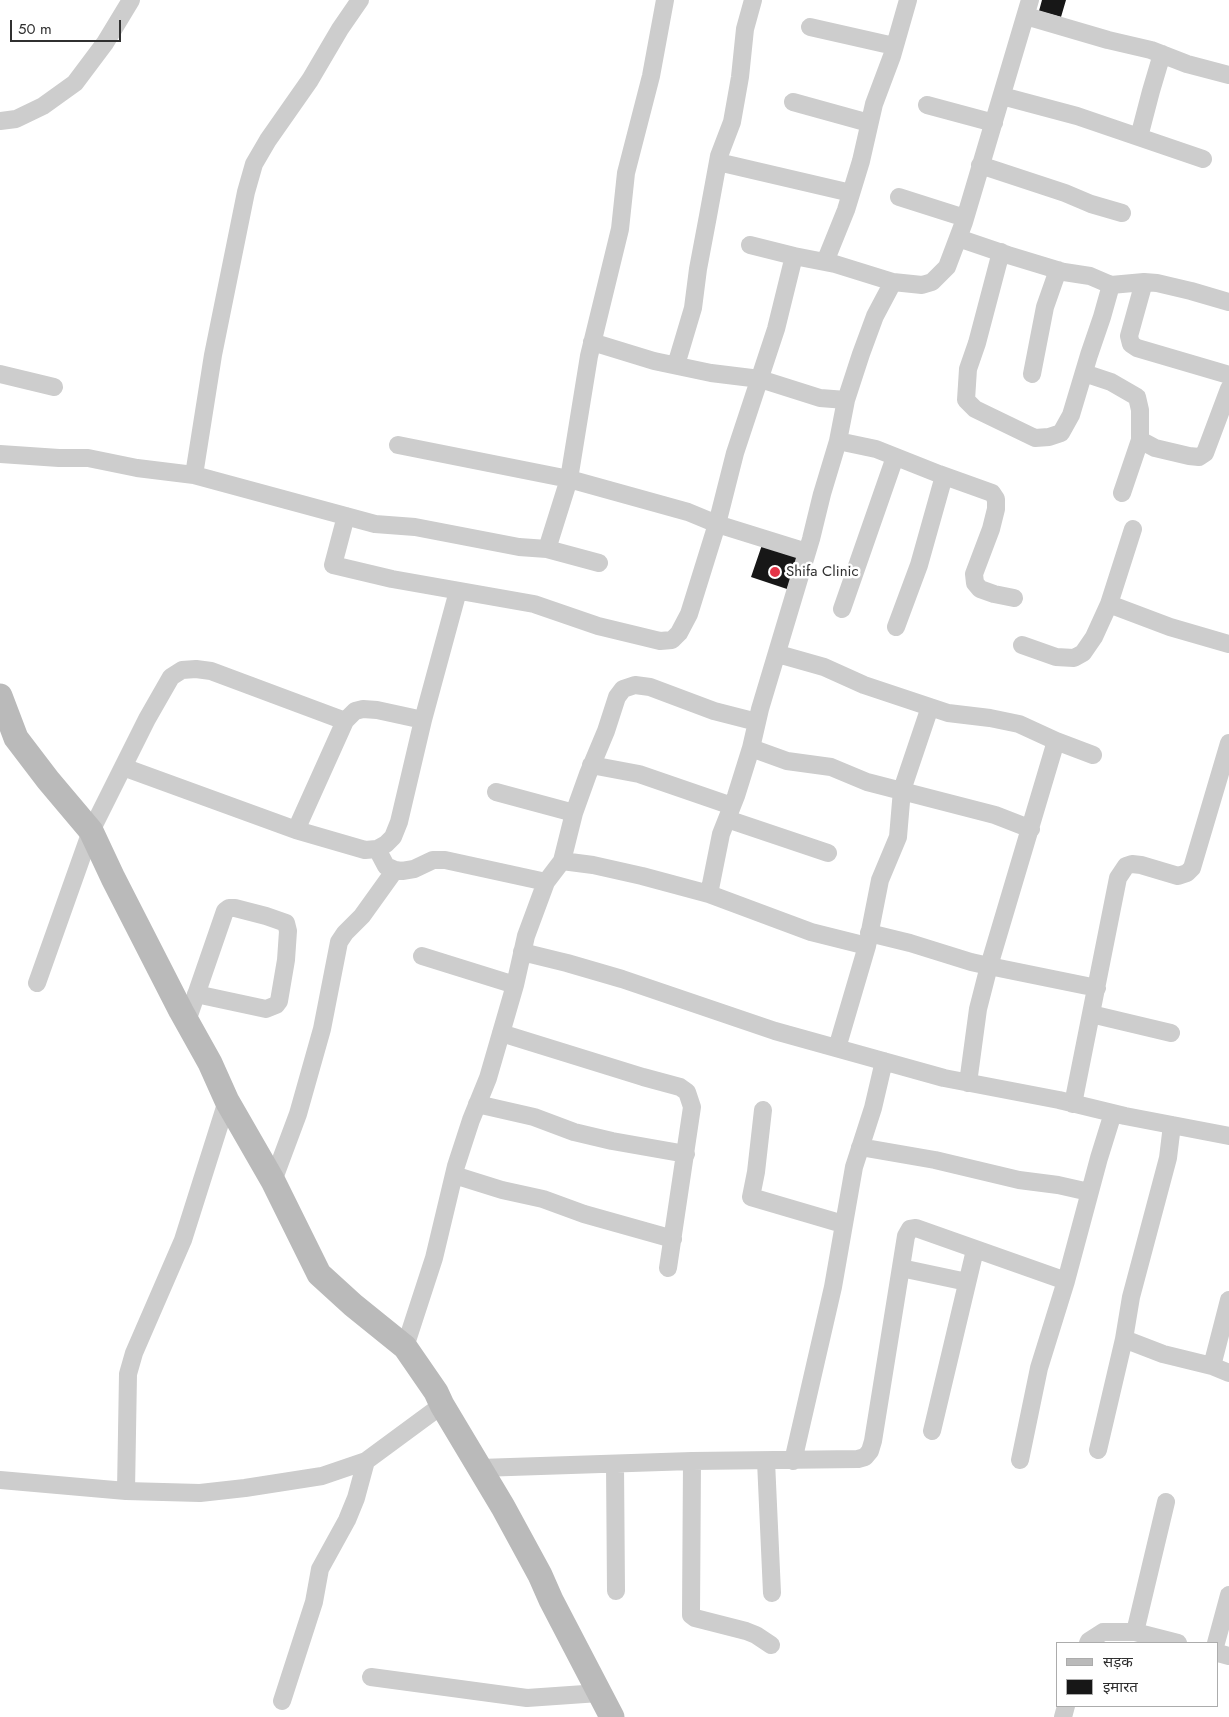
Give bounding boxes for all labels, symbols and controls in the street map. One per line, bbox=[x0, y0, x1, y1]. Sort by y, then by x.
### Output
scale bar bbox=[12, 10, 124, 42]
text: 50 m bbox=[18, 18, 52, 40]
place label: Shifa Clinic bbox=[786, 563, 859, 581]
marker: Shifa Clinic bbox=[768, 565, 782, 579]
legend bbox=[1056, 1642, 1219, 1707]
text: सड़क bbox=[1103, 1651, 1133, 1673]
text: इमारत bbox=[1103, 1676, 1138, 1698]

